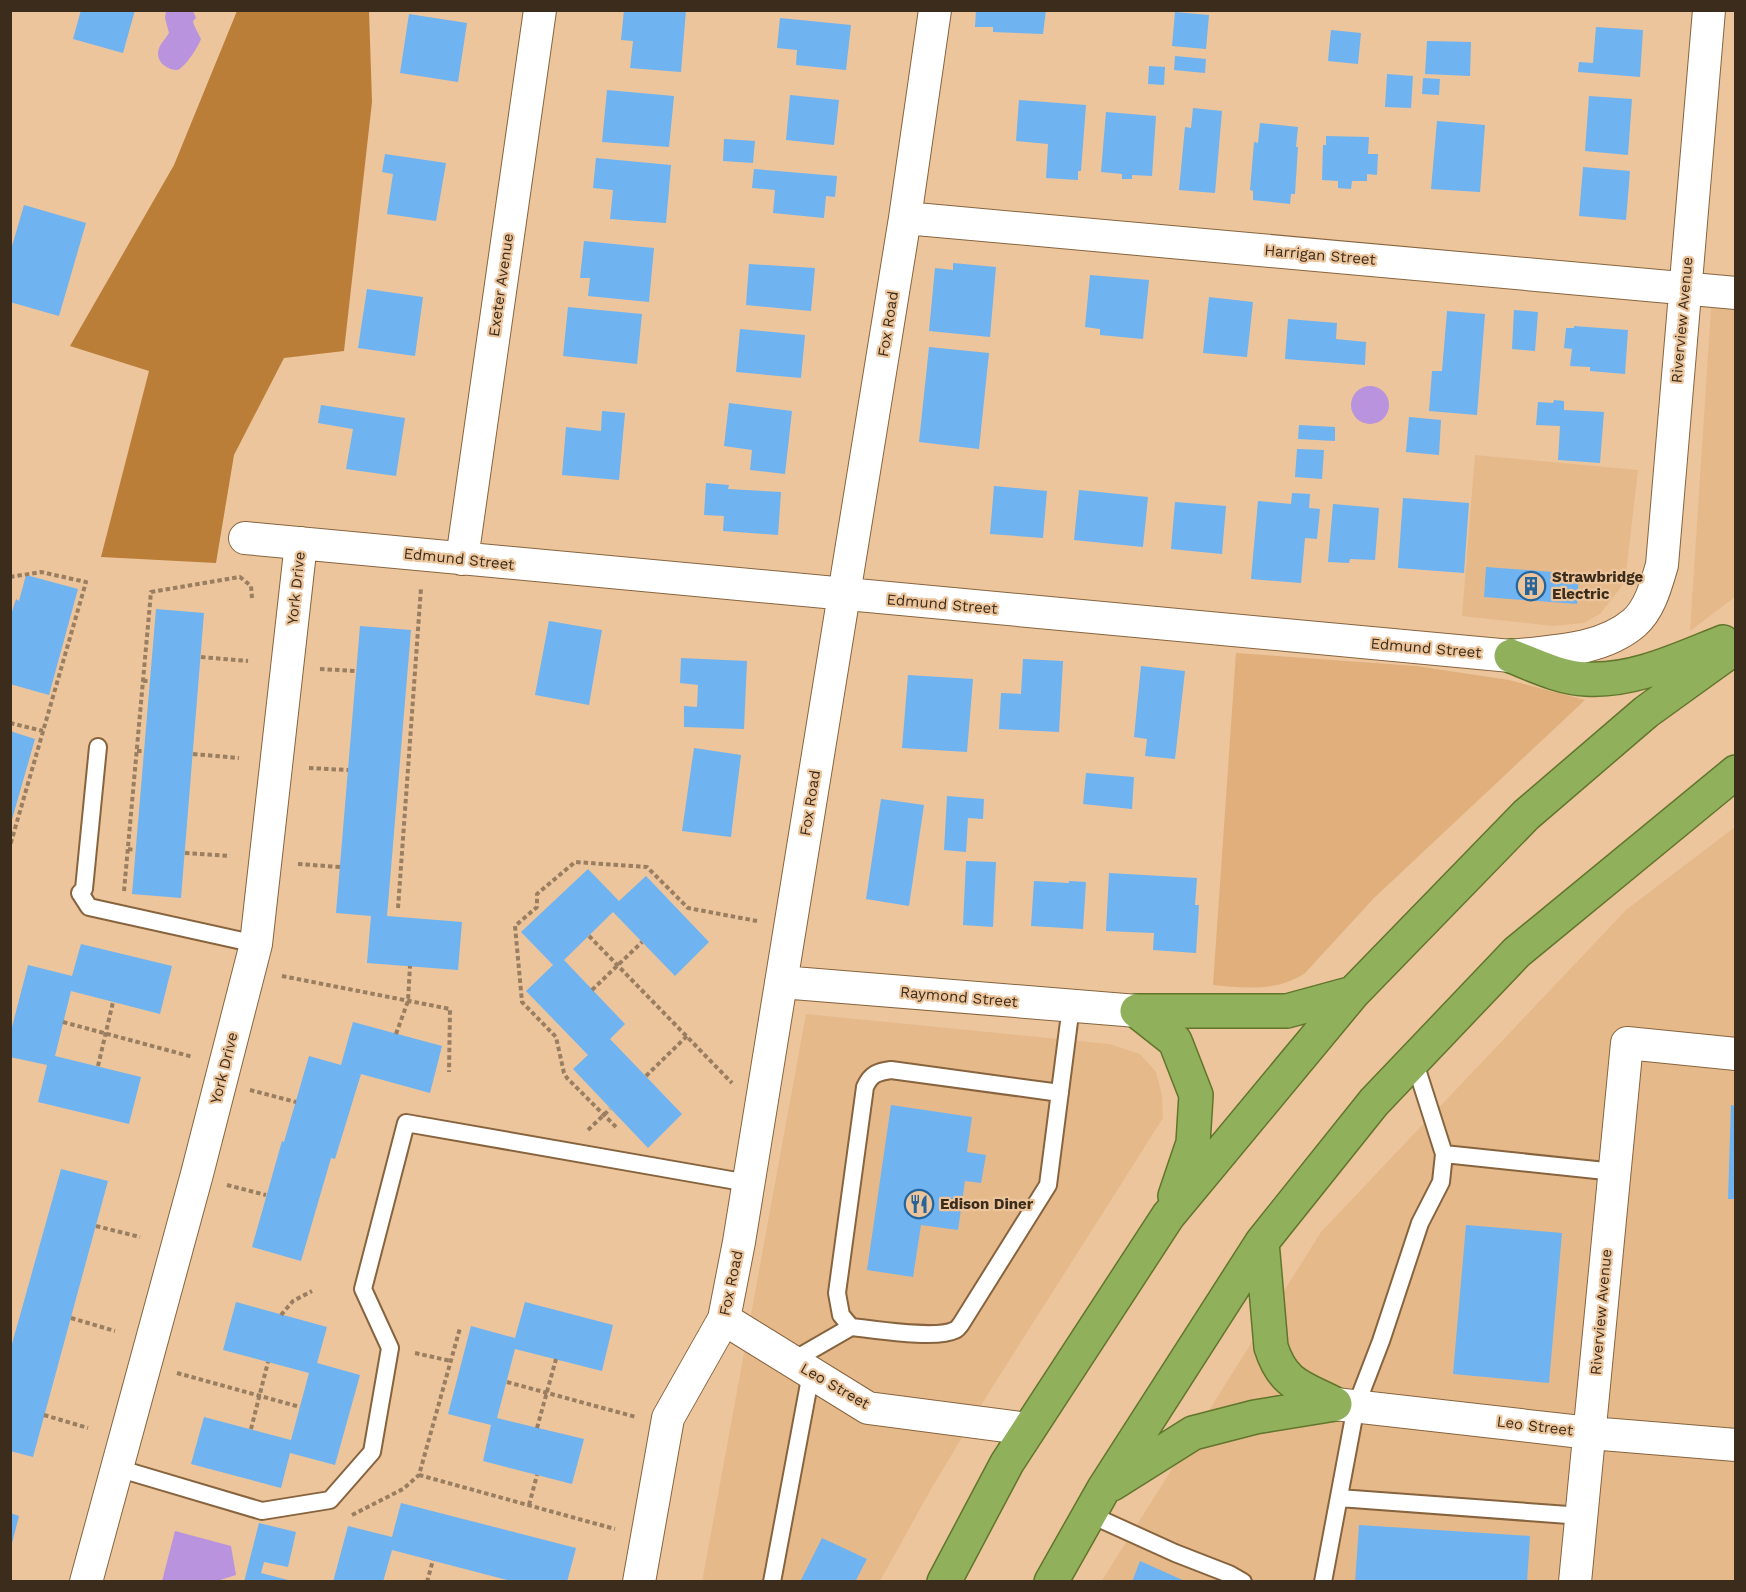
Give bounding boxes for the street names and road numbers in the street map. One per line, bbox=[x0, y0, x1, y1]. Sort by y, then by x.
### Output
street label: Exeter Avenue bbox=[485, 232, 517, 338]
street label: Harrigan Street bbox=[1264, 241, 1377, 269]
street label: Riverview Avenue bbox=[1668, 256, 1696, 384]
street label: Fox Road bbox=[874, 290, 902, 358]
street label: Edmund Street bbox=[403, 544, 516, 574]
street label: York Drive bbox=[283, 551, 309, 625]
street label: Edmund Street bbox=[886, 590, 999, 618]
street label: Edmund Street bbox=[1370, 634, 1483, 662]
street label: Fox Road bbox=[796, 769, 824, 837]
street label: Raymond Street bbox=[899, 983, 1019, 1011]
street label: York Drive bbox=[206, 1030, 242, 1106]
street label: Riverview Avenue bbox=[1587, 1248, 1615, 1376]
street label: Fox Road bbox=[715, 1249, 747, 1317]
street label: Leo Street bbox=[797, 1359, 873, 1413]
street label: Leo Street bbox=[1496, 1412, 1575, 1440]

